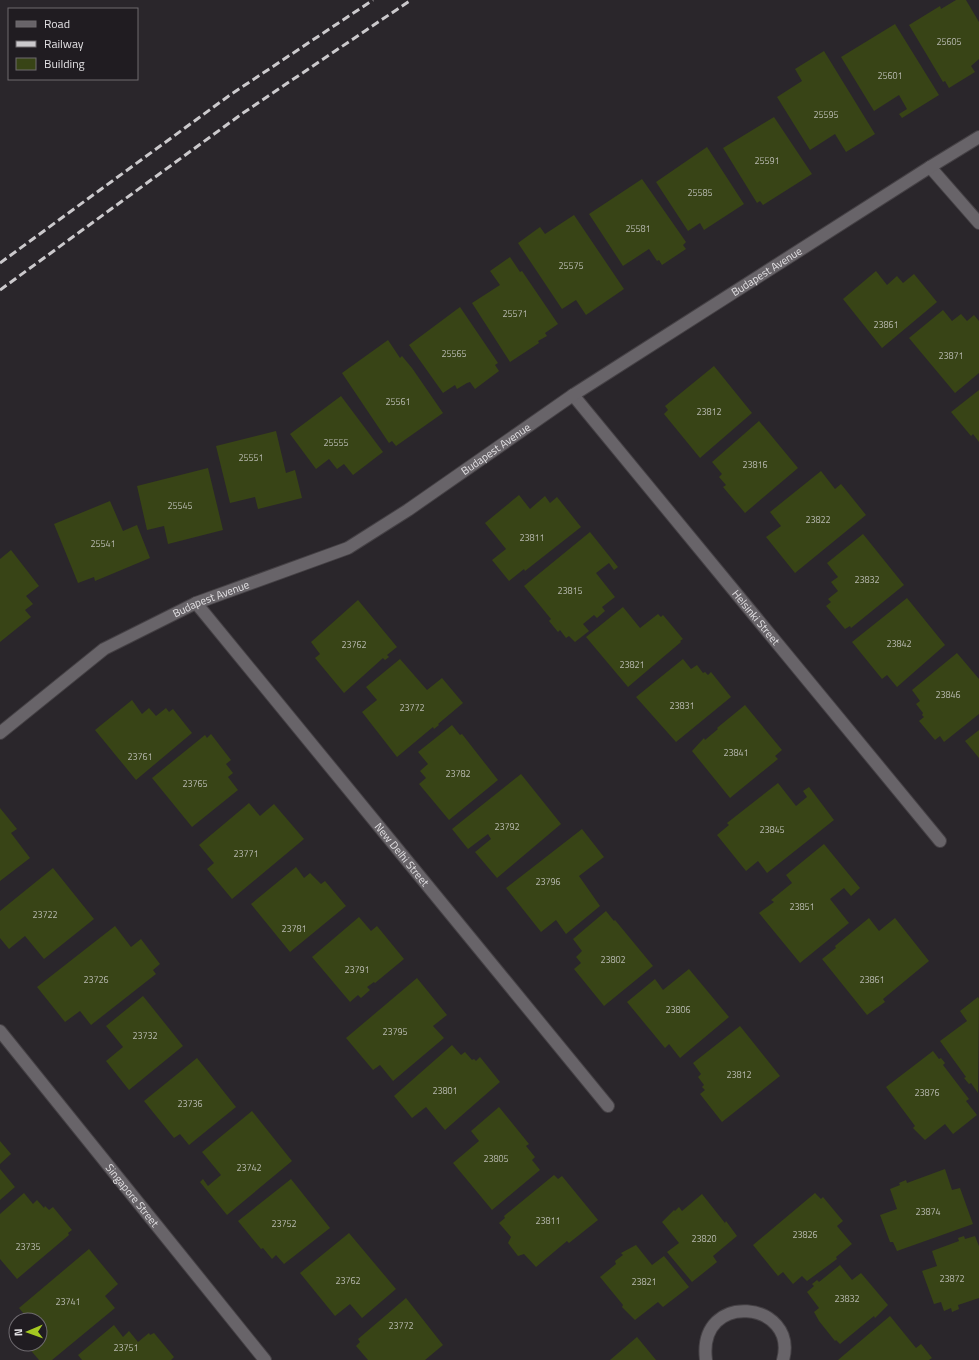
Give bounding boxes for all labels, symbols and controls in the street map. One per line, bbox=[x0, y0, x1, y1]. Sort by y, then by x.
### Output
legend bbox=[8, 8, 138, 80]
text: Road bbox=[44, 14, 70, 33]
text: Railway bbox=[44, 34, 84, 53]
house number: 25605 bbox=[936, 35, 962, 48]
text: Building bbox=[44, 54, 85, 73]
house number: 25601 bbox=[877, 69, 903, 82]
house number: 25595 bbox=[813, 108, 839, 121]
house number: 25591 bbox=[754, 154, 780, 167]
house number: 25585 bbox=[687, 186, 713, 199]
house number: 25581 bbox=[625, 222, 651, 235]
street label: Budapest Avenue bbox=[728, 243, 805, 300]
house number: 25575 bbox=[558, 259, 584, 272]
house number: 25571 bbox=[502, 307, 528, 320]
house number: 23861 bbox=[873, 318, 899, 331]
house number: 25565 bbox=[441, 347, 467, 360]
house number: 23871 bbox=[938, 349, 964, 362]
house number: 25561 bbox=[385, 395, 411, 408]
house number: 23812 bbox=[696, 405, 722, 418]
street label: Budapest Avenue bbox=[458, 419, 534, 479]
house number: 25555 bbox=[323, 436, 349, 449]
house number: 25551 bbox=[238, 451, 264, 464]
house number: 23816 bbox=[742, 458, 768, 471]
house number: 25545 bbox=[167, 499, 193, 512]
house number: 23822 bbox=[805, 513, 831, 526]
house number: 23811 bbox=[519, 531, 545, 544]
house number: 25541 bbox=[90, 537, 116, 550]
house number: 23832 bbox=[854, 573, 880, 586]
street label: Budapest Avenue bbox=[170, 576, 252, 621]
house number: 23815 bbox=[557, 584, 583, 597]
street label: Helsinki Street bbox=[728, 586, 784, 649]
house number: 23842 bbox=[886, 637, 912, 650]
house number: 23762 bbox=[341, 638, 367, 651]
house number: 23821 bbox=[619, 658, 645, 671]
house number: 23846 bbox=[935, 688, 961, 701]
house number: 23831 bbox=[669, 699, 695, 712]
house number: 23772 bbox=[399, 701, 425, 714]
house number: 23841 bbox=[723, 746, 749, 759]
house number: 23761 bbox=[127, 750, 153, 763]
house number: 23782 bbox=[445, 767, 471, 780]
house number: 23765 bbox=[182, 777, 208, 790]
street label: New Delhi Street bbox=[371, 819, 433, 890]
house number: 23792 bbox=[494, 820, 520, 833]
house number: 23845 bbox=[759, 823, 785, 836]
house number: 23771 bbox=[233, 847, 259, 860]
house number: 23796 bbox=[535, 875, 561, 888]
house number: 23851 bbox=[789, 900, 815, 913]
house number: 23722 bbox=[32, 908, 58, 921]
house number: 23781 bbox=[281, 922, 307, 935]
house number: 23802 bbox=[600, 953, 626, 966]
house number: 23791 bbox=[344, 963, 370, 976]
house number: 23726 bbox=[83, 973, 109, 986]
house number: 23861 bbox=[859, 973, 885, 986]
house number: 23806 bbox=[665, 1003, 691, 1016]
house number: 23795 bbox=[382, 1025, 408, 1038]
house number: 23732 bbox=[132, 1029, 158, 1042]
house number: 23812 bbox=[726, 1068, 752, 1081]
house number: 23801 bbox=[432, 1084, 458, 1097]
house number: 23876 bbox=[914, 1086, 940, 1099]
house number: 23736 bbox=[177, 1097, 203, 1110]
house number: 23805 bbox=[483, 1152, 509, 1165]
street label: Singapore Street bbox=[102, 1160, 163, 1231]
house number: 23742 bbox=[236, 1161, 262, 1174]
house number: 23874 bbox=[915, 1205, 941, 1218]
house number: 23811 bbox=[535, 1214, 561, 1227]
house number: 23752 bbox=[271, 1217, 297, 1230]
house number: 23826 bbox=[792, 1228, 818, 1241]
house number: 23820 bbox=[691, 1232, 717, 1245]
house number: 23735 bbox=[15, 1240, 41, 1253]
house number: 23872 bbox=[939, 1272, 965, 1285]
house number: 23762 bbox=[335, 1274, 361, 1287]
house number: 23821 bbox=[631, 1275, 657, 1288]
house number: 23832 bbox=[834, 1292, 860, 1305]
house number: 23741 bbox=[55, 1295, 81, 1308]
north arrow bbox=[8, 1312, 48, 1352]
house number: 23772 bbox=[388, 1319, 414, 1332]
text: N bbox=[10, 1328, 26, 1336]
house number: 23751 bbox=[113, 1341, 139, 1354]

